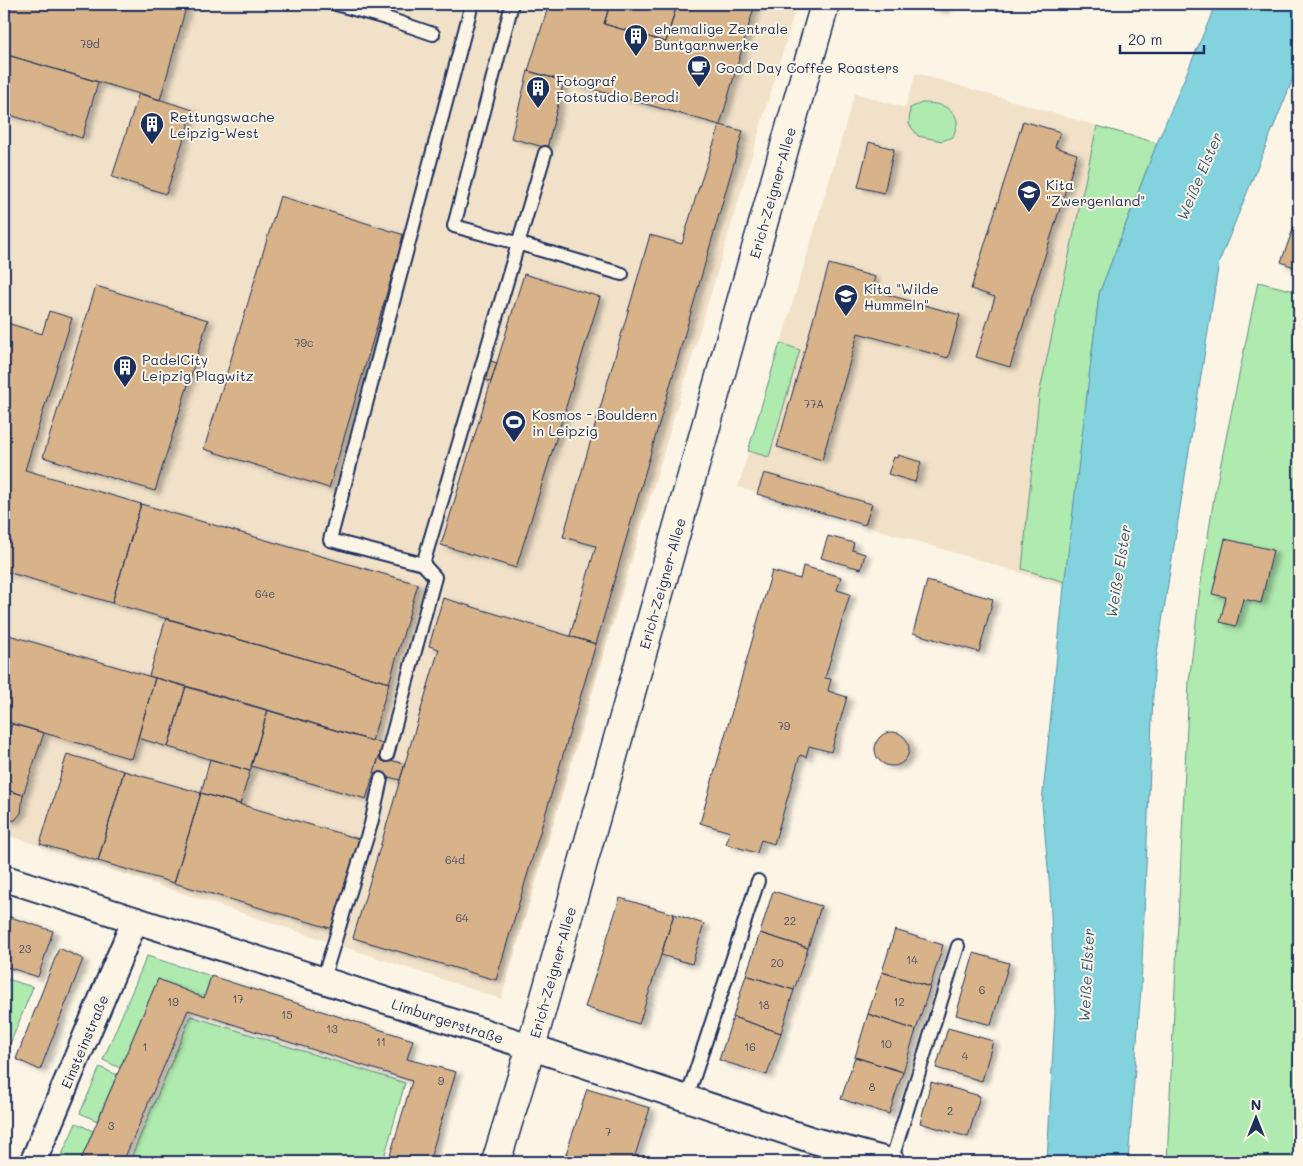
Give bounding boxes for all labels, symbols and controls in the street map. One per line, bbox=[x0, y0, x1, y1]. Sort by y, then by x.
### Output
place label: ehemalige Zentrale Buntgarnwerke bbox=[654, 19, 788, 54]
scale bar bbox=[1120, 22, 1204, 54]
building icon: ehemalige Zentrale Buntgarnwerke bbox=[623, 23, 649, 57]
text: 20 m bbox=[1128, 29, 1162, 49]
house number: 79d bbox=[80, 36, 100, 51]
cafe icon: Good Day Coffee Roasters bbox=[686, 54, 712, 88]
place label: Good Day Coffee Roasters bbox=[716, 58, 899, 77]
place label: Fotograf Fotostudio Berodi bbox=[556, 71, 679, 106]
building icon: Fotograf Fotostudio Berodi bbox=[525, 75, 551, 109]
place label: Rettungswache Leipzig-West bbox=[170, 107, 275, 142]
building icon: Rettungswache Leipzig-West bbox=[139, 111, 165, 145]
street label: Erich-Zeigner-Allee bbox=[744, 125, 799, 260]
water label: Weiße Elster bbox=[1171, 129, 1227, 223]
place label: Kita "Zwergenland" bbox=[1046, 175, 1145, 210]
school or university icon: Kita "Zwergenland" bbox=[1016, 179, 1042, 213]
place label: Kita "Wilde Hummeln" bbox=[864, 279, 939, 314]
school or university icon: Kita "Wilde Hummeln" bbox=[833, 283, 859, 317]
house number: 79c bbox=[294, 335, 314, 350]
place label: PadelCity Leipzig Plagwitz bbox=[142, 350, 254, 385]
building icon: PadelCity Leipzig Plagwitz bbox=[112, 354, 138, 388]
house number: 77A bbox=[804, 396, 824, 411]
place label: Kosmos - Bouldern in Leipzig bbox=[532, 405, 657, 440]
sports icon: Kosmos - Bouldern in Leipzig bbox=[501, 409, 527, 443]
street label: Erich-Zeigner-Allee bbox=[634, 516, 689, 651]
water label: Weiße Elster bbox=[1101, 523, 1135, 619]
house number: 64e bbox=[255, 586, 275, 601]
house number: 79 bbox=[778, 718, 791, 733]
house number: 64d bbox=[445, 852, 465, 867]
street label: Erich-Zeigner-Allee bbox=[525, 904, 580, 1040]
house number: 64 bbox=[455, 910, 469, 925]
house number: 22 bbox=[784, 913, 796, 928]
water label: Weiße Elster bbox=[1074, 927, 1098, 1022]
house number: 23 bbox=[19, 941, 32, 956]
house number: 14 bbox=[906, 952, 918, 967]
house number: 20 bbox=[771, 955, 784, 970]
house number: 6 bbox=[979, 982, 985, 997]
street label: Einsteinstraße bbox=[56, 991, 112, 1091]
house number: 17 bbox=[232, 991, 244, 1006]
street label: Limburgerstraße bbox=[389, 993, 506, 1047]
house number: 19 bbox=[167, 994, 179, 1009]
house number: 12 bbox=[893, 994, 905, 1009]
house number: 18 bbox=[758, 997, 770, 1012]
house number: 15 bbox=[281, 1007, 293, 1022]
house number: 13 bbox=[326, 1021, 338, 1036]
house number: 11 bbox=[376, 1034, 386, 1049]
house number: 10 bbox=[880, 1036, 892, 1051]
house number: 1 bbox=[143, 1039, 147, 1054]
house number: 16 bbox=[744, 1039, 756, 1054]
house number: 4 bbox=[962, 1048, 969, 1063]
house number: 9 bbox=[438, 1073, 445, 1088]
house number: 8 bbox=[869, 1079, 876, 1094]
north arrow bbox=[1230, 1094, 1280, 1144]
text: N bbox=[1251, 1095, 1261, 1114]
house number: 2 bbox=[947, 1103, 953, 1118]
house number: 3 bbox=[108, 1118, 115, 1133]
house number: 7 bbox=[605, 1124, 611, 1139]

